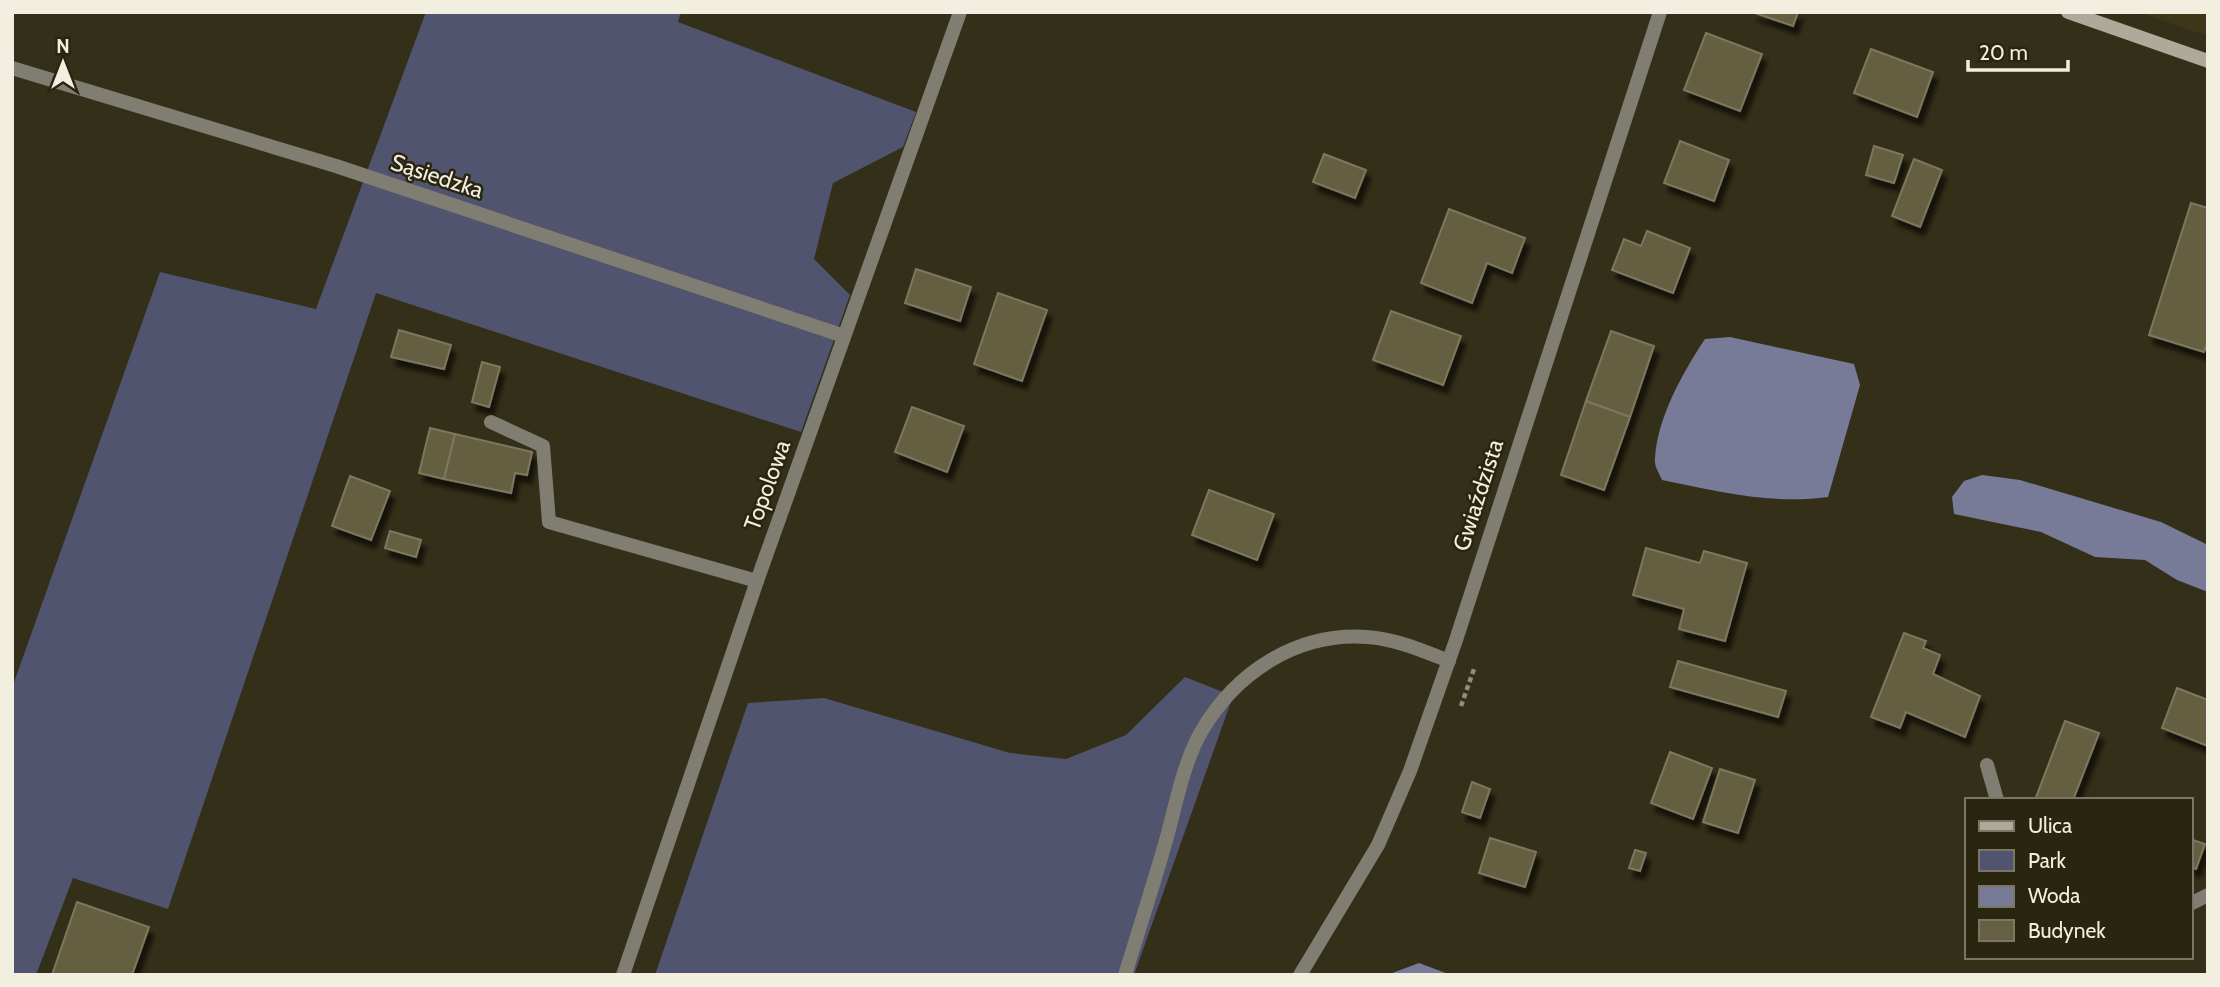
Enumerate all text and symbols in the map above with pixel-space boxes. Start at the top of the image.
north arrow [28,28,98,98]
scale bar [1968,28,2068,72]
text: N [56,35,70,58]
text: 20 m [1979,40,2028,65]
street label: Sąsiedzka [387,148,487,204]
street label: Topolowa [738,436,796,534]
street label: Gwiaździsta [1447,436,1509,554]
legend [1965,798,2192,959]
text: Ulica [2028,813,2072,838]
text: Park [2028,848,2066,873]
text: Woda [2028,883,2080,908]
text: Budynek [2028,918,2106,943]

